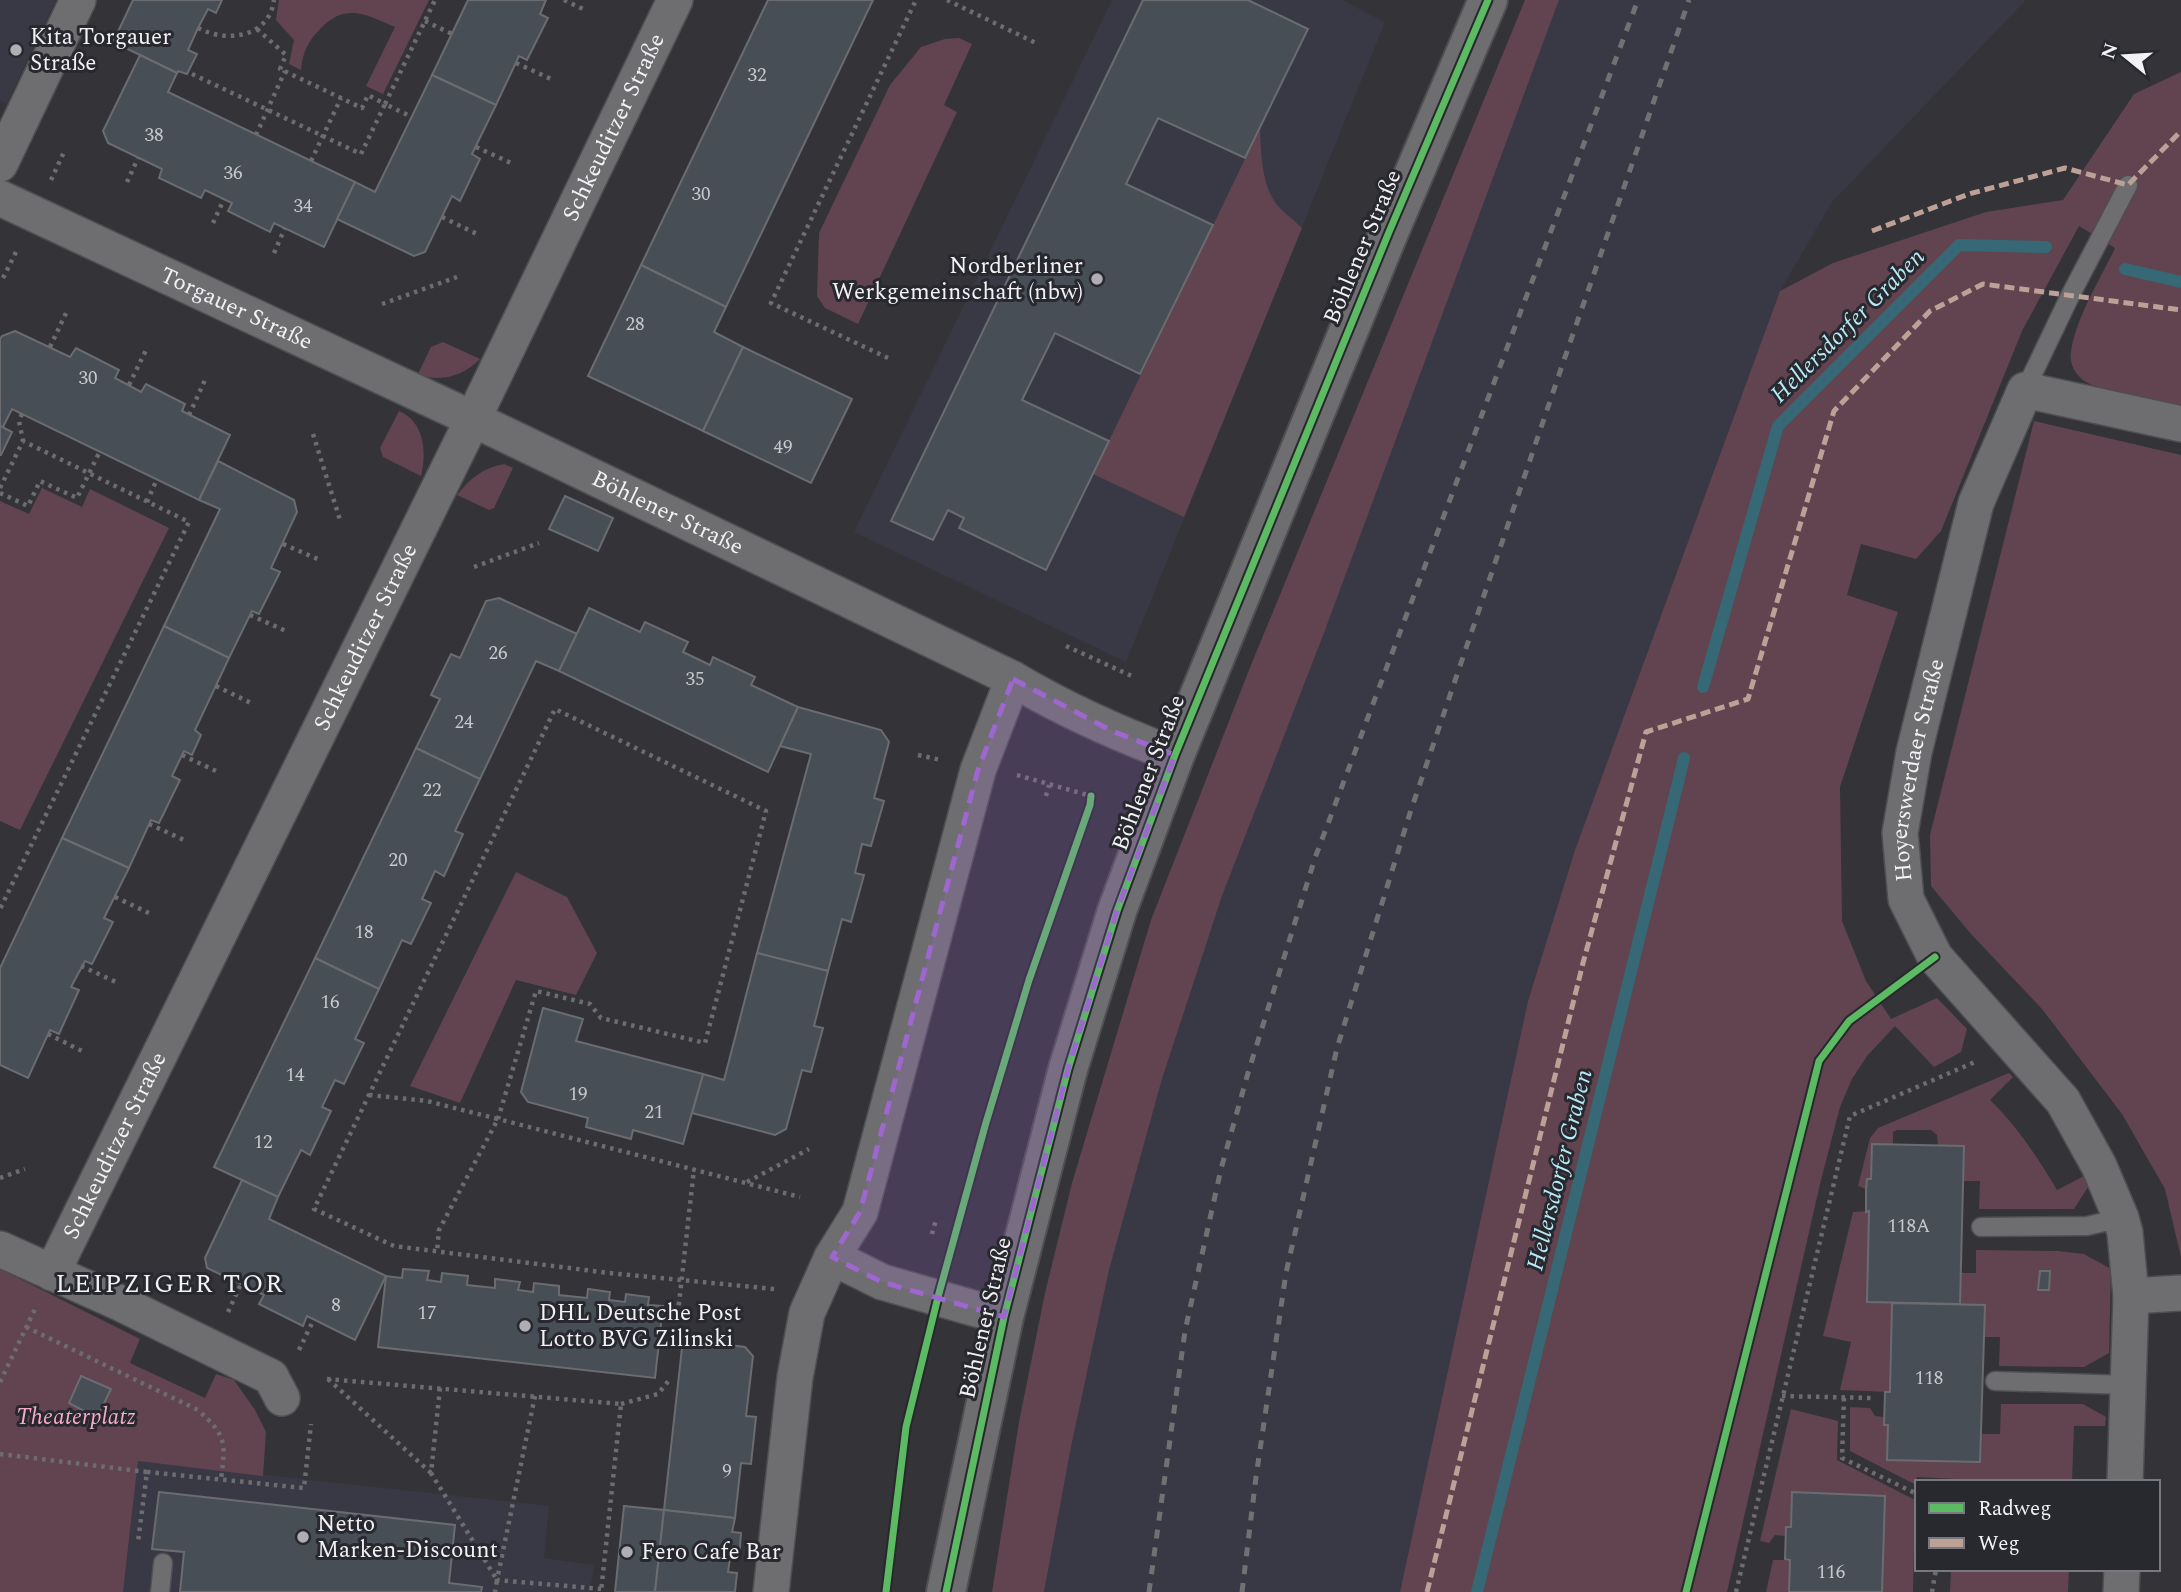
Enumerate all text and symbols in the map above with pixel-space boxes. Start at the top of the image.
place label: Kita Torgauer Straße [30,20,171,81]
north arrow [2090,21,2160,91]
street label: Schkeuditzer Straße [553,27,674,227]
text: N [2094,39,2126,63]
marker: Kita Torgauer Straße [8,42,24,58]
house number: 32 [747,61,767,90]
house number: 38 [144,121,164,150]
house number: 36 [223,159,243,188]
street label: Böhlener Straße [1315,164,1411,330]
house number: 30 [691,180,711,209]
house number: 34 [293,192,313,221]
water label: Hellersdorfer Graben [1762,240,1934,412]
place label: Nordberliner Werkgemeinschaft (nbw) [832,249,1083,310]
street label: Torgauer Straße [154,258,319,359]
marker: Nordberliner Werkgemeinschaft (nbw) [1089,271,1105,287]
house number: 28 [625,310,645,339]
house number: 30 [78,364,98,393]
house number: 49 [773,433,793,462]
street label: Böhlener Straße [586,461,749,564]
street label: Schkeuditzer Straße [304,537,427,737]
house number: 26 [488,639,508,668]
street label: Hoyerswerdaer Straße [1882,655,1954,883]
house number: 35 [685,665,705,694]
street label: Böhlener Straße [1103,690,1195,856]
house number: 24 [454,708,474,737]
house number: 22 [422,776,442,805]
house number: 20 [388,846,408,875]
house number: 18 [354,918,374,947]
house number: 16 [320,988,340,1017]
street label: Schkeuditzer Straße [54,1046,176,1245]
house number: 14 [285,1061,305,1090]
water label: Hellersdorfer Graben [1518,1065,1602,1274]
house number: 19 [568,1080,588,1109]
house number: 21 [644,1098,664,1127]
house number: 12 [253,1128,273,1157]
house number: 118A [1888,1212,1930,1241]
street label: Böhlener Straße [950,1234,1022,1402]
district label: LEIPZIGER TOR [56,1264,284,1304]
house number: 8 [331,1291,341,1320]
place label: DHL Deutsche Post Lotto BVG Zilinski [539,1296,741,1357]
house number: 17 [417,1299,437,1328]
marker: DHL Deutsche Post Lotto BVG Zilinski [517,1318,533,1334]
house number: 118 [1915,1364,1943,1393]
park label: Theaterplatz [16,1400,136,1435]
house number: 9 [722,1457,732,1486]
legend [1915,1480,2160,1571]
text: Radweg [1978,1493,2052,1525]
place label: Netto Marken-Discount [317,1507,498,1568]
text: Weg [1978,1528,2020,1560]
marker: Netto Marken-Discount [295,1529,311,1545]
place label: Fero Cafe Bar [641,1535,781,1570]
marker: Fero Cafe Bar [619,1544,635,1560]
house number: 116 [1817,1558,1845,1587]

